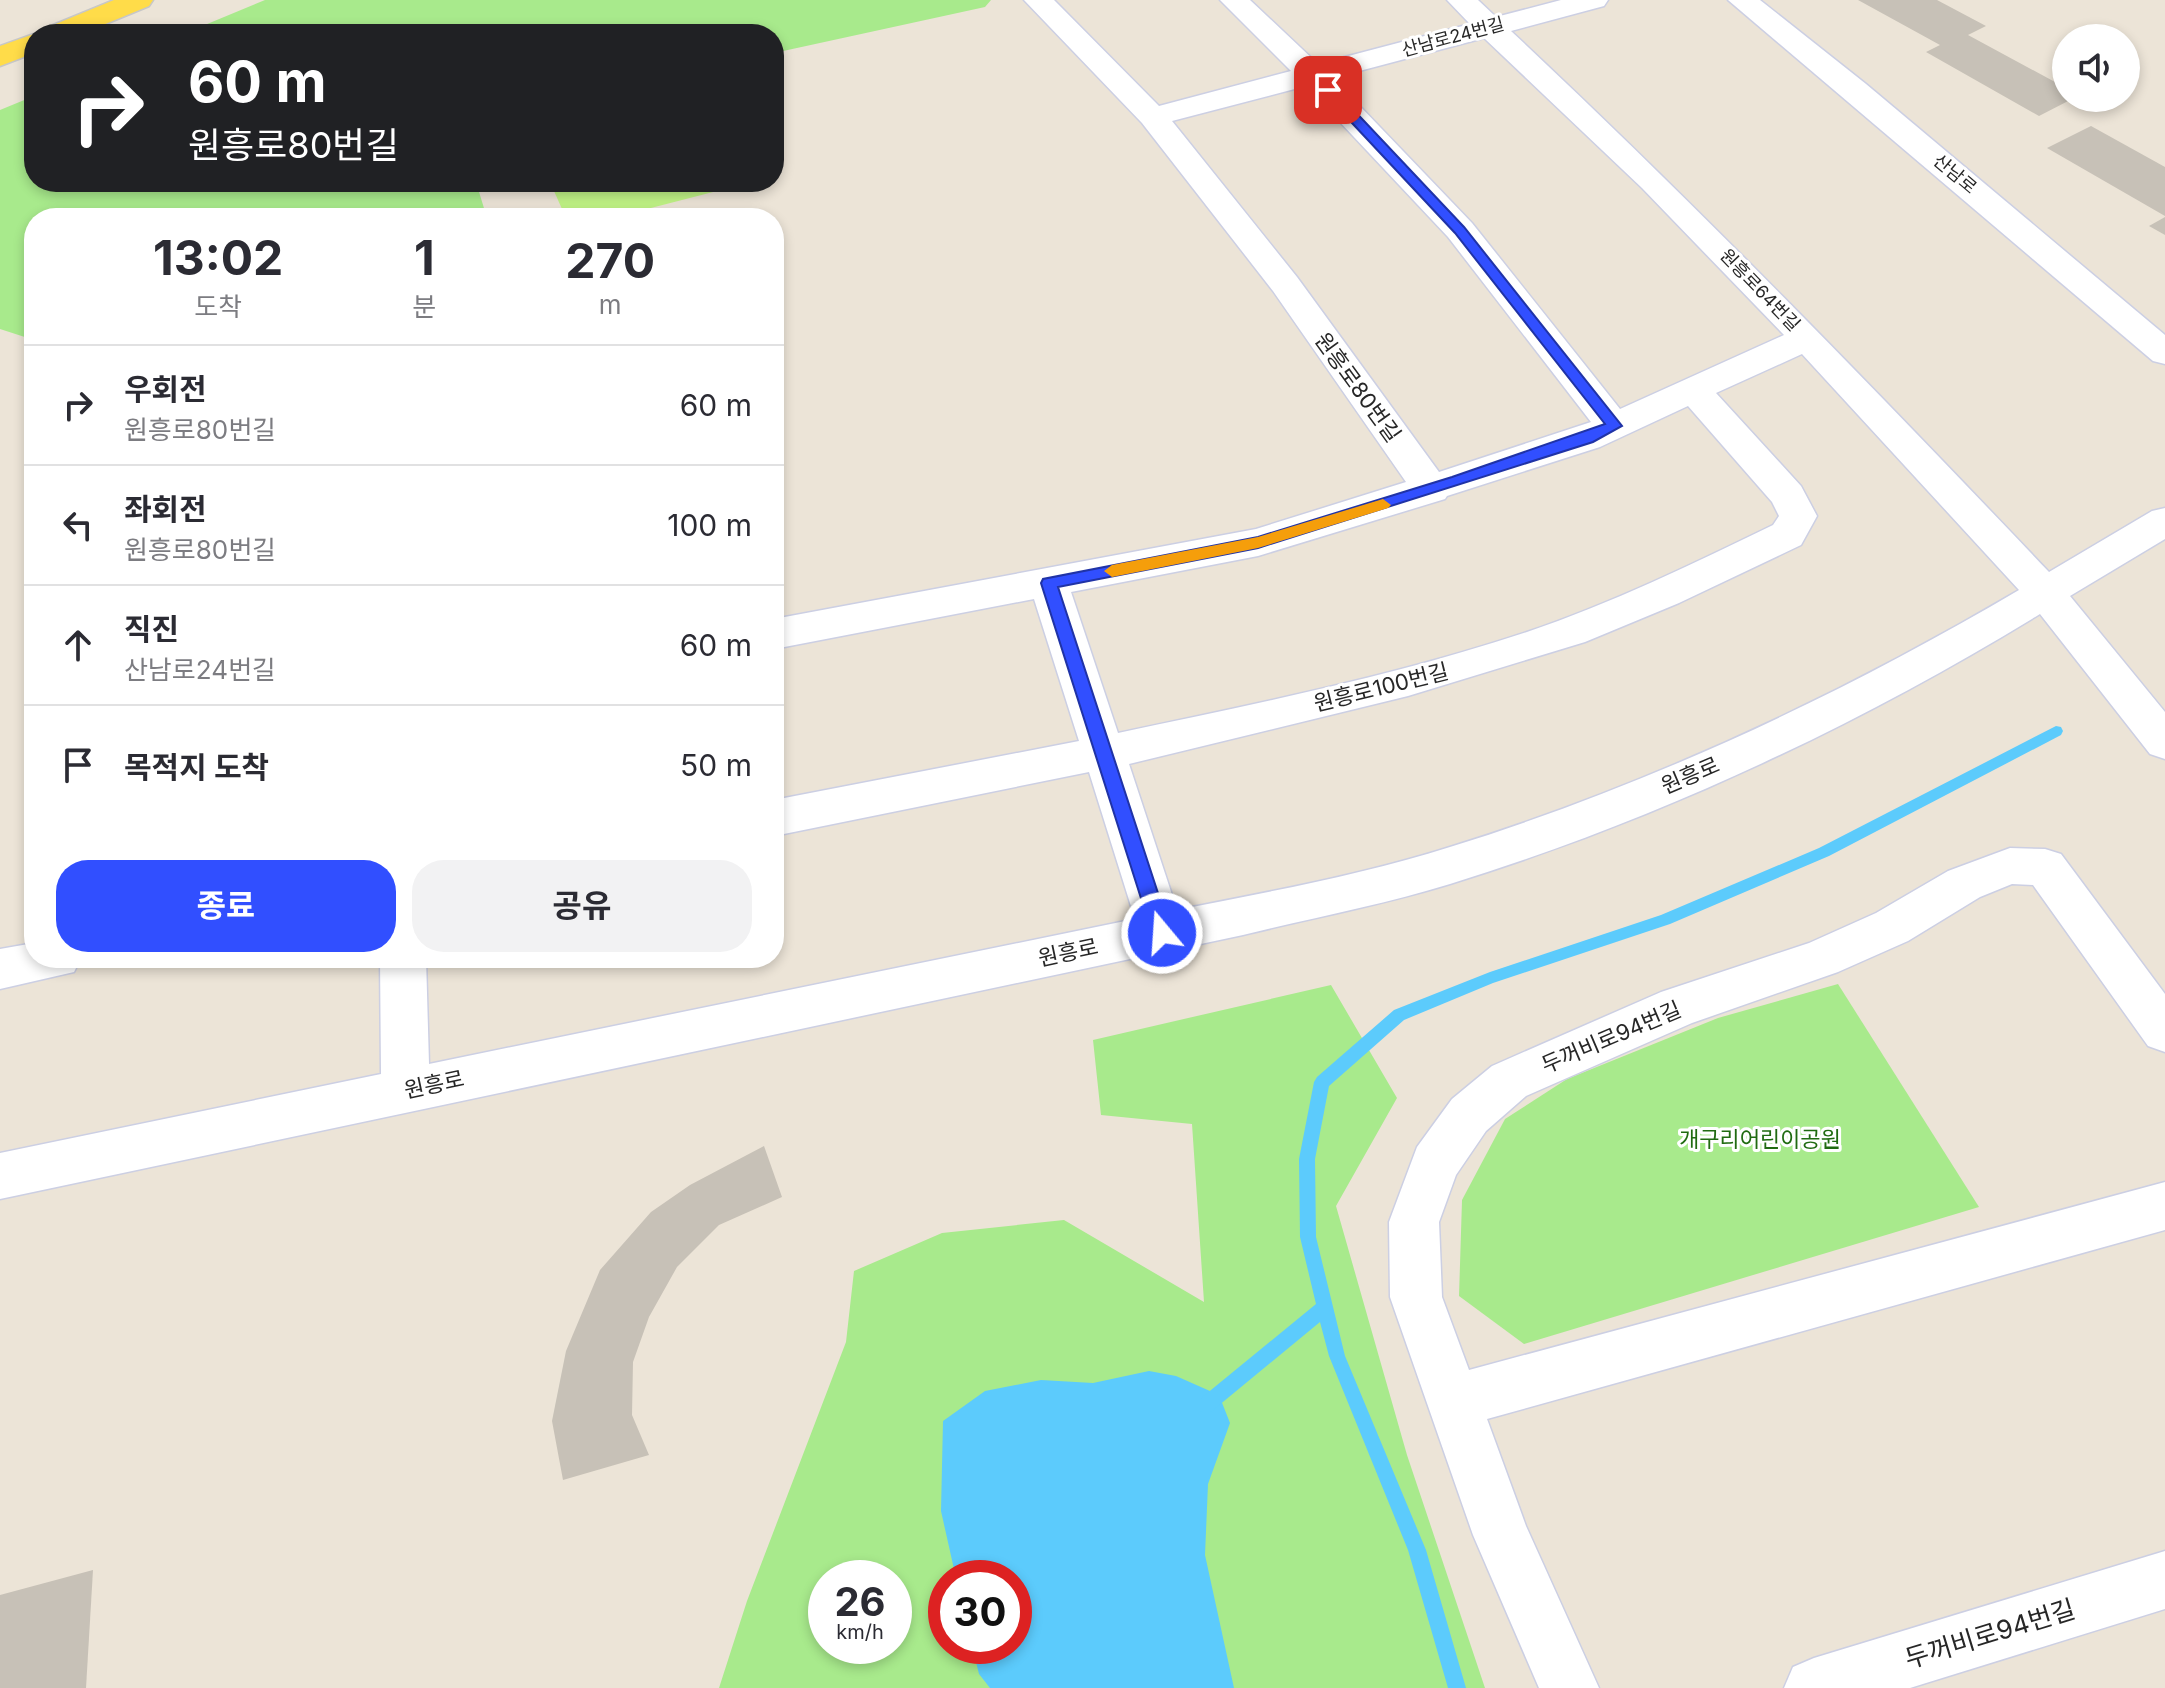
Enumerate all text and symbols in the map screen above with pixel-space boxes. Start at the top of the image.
street label: 산남로24번길 [1399,13,1506,60]
map controls [2052,24,2140,112]
button: sound [2052,24,2140,112]
text: 60 m [188,48,327,116]
icon: right [56,56,160,160]
pin [1294,56,1362,124]
icon: arrive [1306,68,1350,112]
text: 원흥로80번길 [188,123,399,167]
street label: 산남로 [1930,150,1981,198]
text: 13:02 [153,228,283,287]
text: 1 [414,228,435,287]
text: 270 [565,231,655,290]
street label: 원흥로64번길 [1716,244,1805,335]
text: m [599,289,622,320]
text: 도착 [194,291,242,322]
text: 분 [412,291,436,322]
street label: 원흥로80번길 [1310,327,1406,447]
text: 우회전 [124,371,207,407]
icon: right [56,383,100,427]
text: 60 m [680,387,752,423]
text: 원흥로80번길 [124,414,276,445]
text: 좌회전 [124,491,207,527]
icon: left [56,503,100,547]
text: 100 m [667,507,752,543]
text: 원흥로80번길 [124,534,276,565]
text: 직진 [124,611,179,647]
icon: ahead [56,623,100,667]
text: 60 m [680,627,752,663]
text: 산남로24번길 [124,654,276,685]
street label: 원흥로100번길 [1311,658,1451,716]
icon: arrive [56,743,100,787]
text: 50 m [680,747,752,783]
text: 목적지 도착 [124,749,269,785]
street label: 원흥로 [1657,751,1723,799]
button: 종료 [56,860,396,952]
button: 공유 [412,860,752,952]
position arrow [1120,891,1204,975]
street label: 원흥로 [1036,933,1100,971]
street label: 두꺼비로94번길 [1537,996,1685,1078]
street label: 원흥로 [402,1065,466,1103]
park label: 개구리어린이공원 [1679,1126,1841,1152]
speed limit sign: 30 [928,1560,1032,1664]
text: 26 [834,1577,886,1626]
street label: 두꺼비로94번길 [1901,1593,2079,1674]
text: km/h [836,1620,884,1644]

